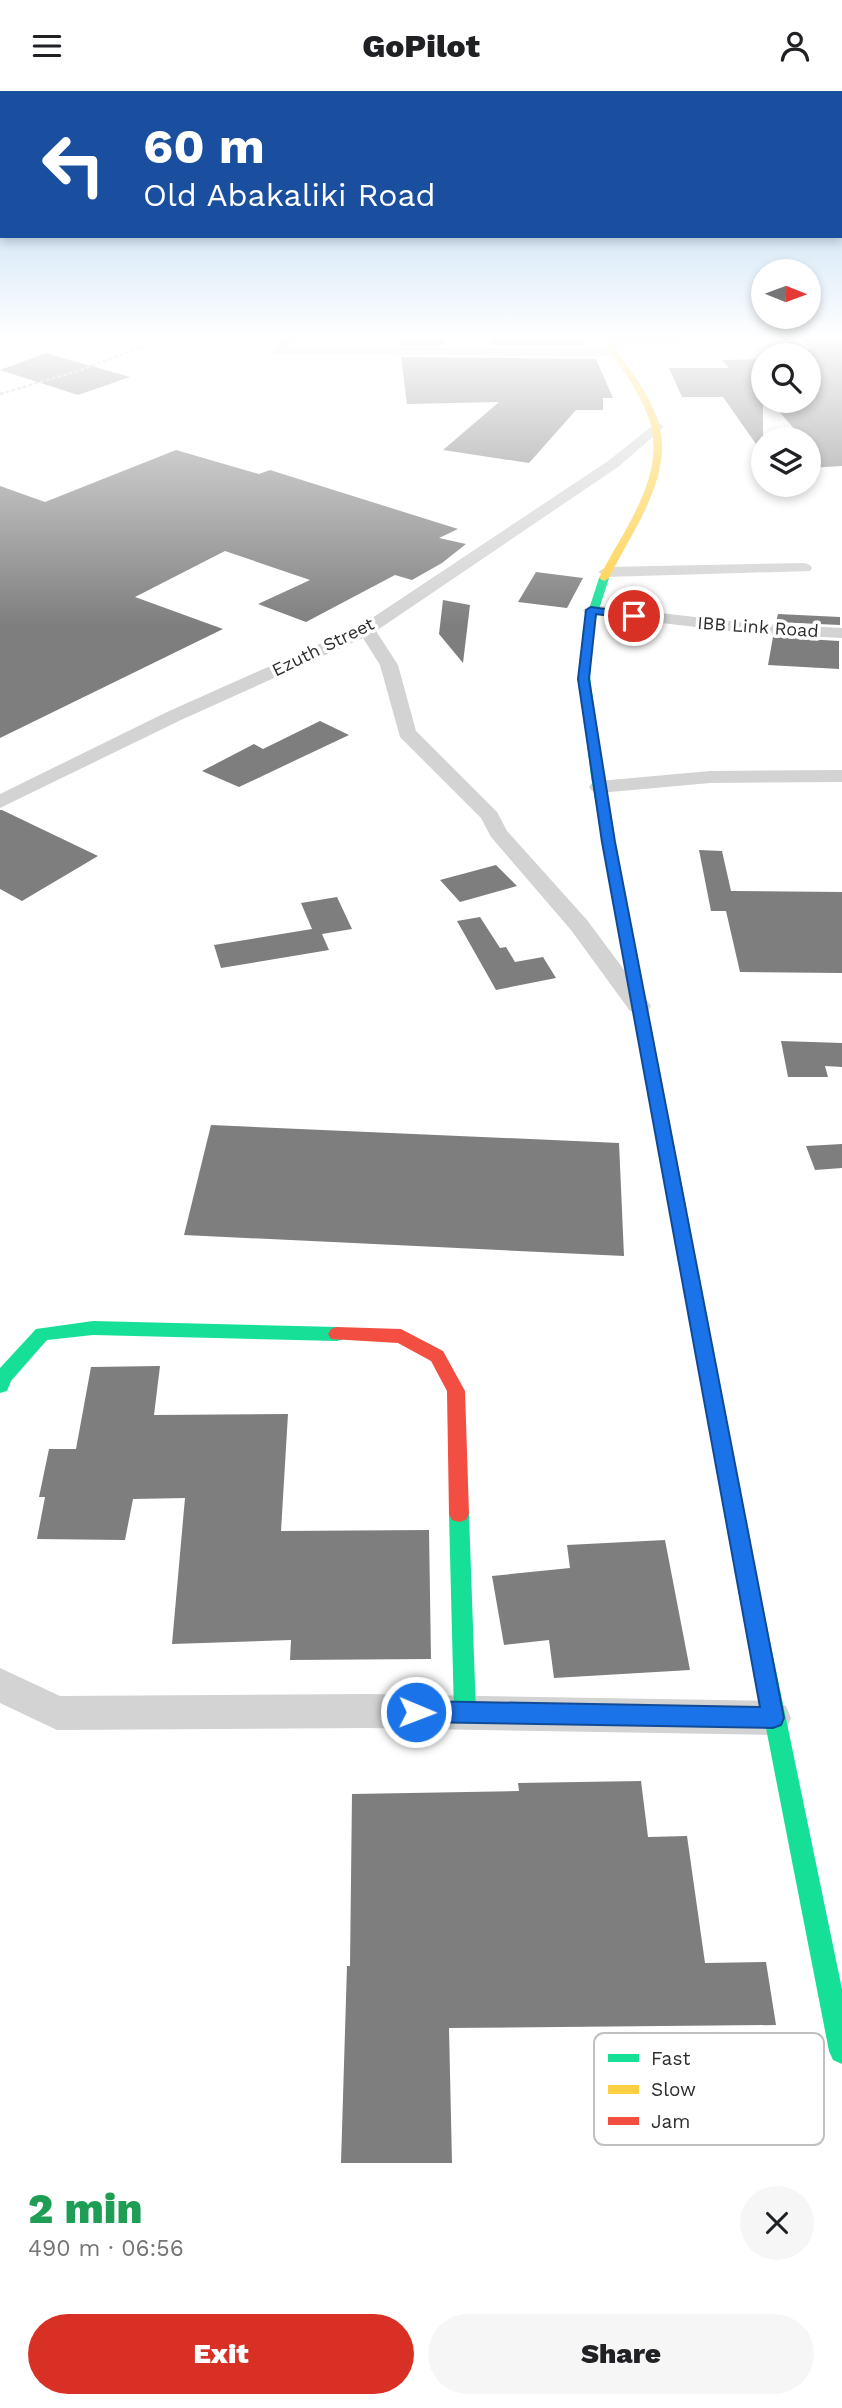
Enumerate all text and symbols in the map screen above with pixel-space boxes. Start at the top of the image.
icon: menu [28,27,66,65]
text: GoPilot [362,27,480,65]
icon: person [776,27,814,65]
text: 60 m [143,117,265,175]
icon: left [28,119,119,210]
text: Old Abakaliki Road [143,176,436,214]
north arrow [751,259,821,329]
map controls [751,259,821,497]
button: search [751,343,821,413]
button: layers [751,427,821,497]
pin [604,586,664,646]
icon: arrive [615,597,653,635]
street label: IBB Link Road [697,612,819,641]
street label: Ezuth Street [268,613,378,680]
position arrow [379,1675,453,1749]
legend [594,2033,824,2145]
text: Fast [651,2047,690,2070]
text: Slow [651,2078,696,2101]
text: Jam [651,2110,690,2133]
text: 2 min [28,2184,142,2233]
button: close [740,2186,814,2260]
text: 490 m · 06:56 [28,2235,184,2262]
button: Exit [28,2314,414,2394]
button: Share [428,2314,814,2394]

